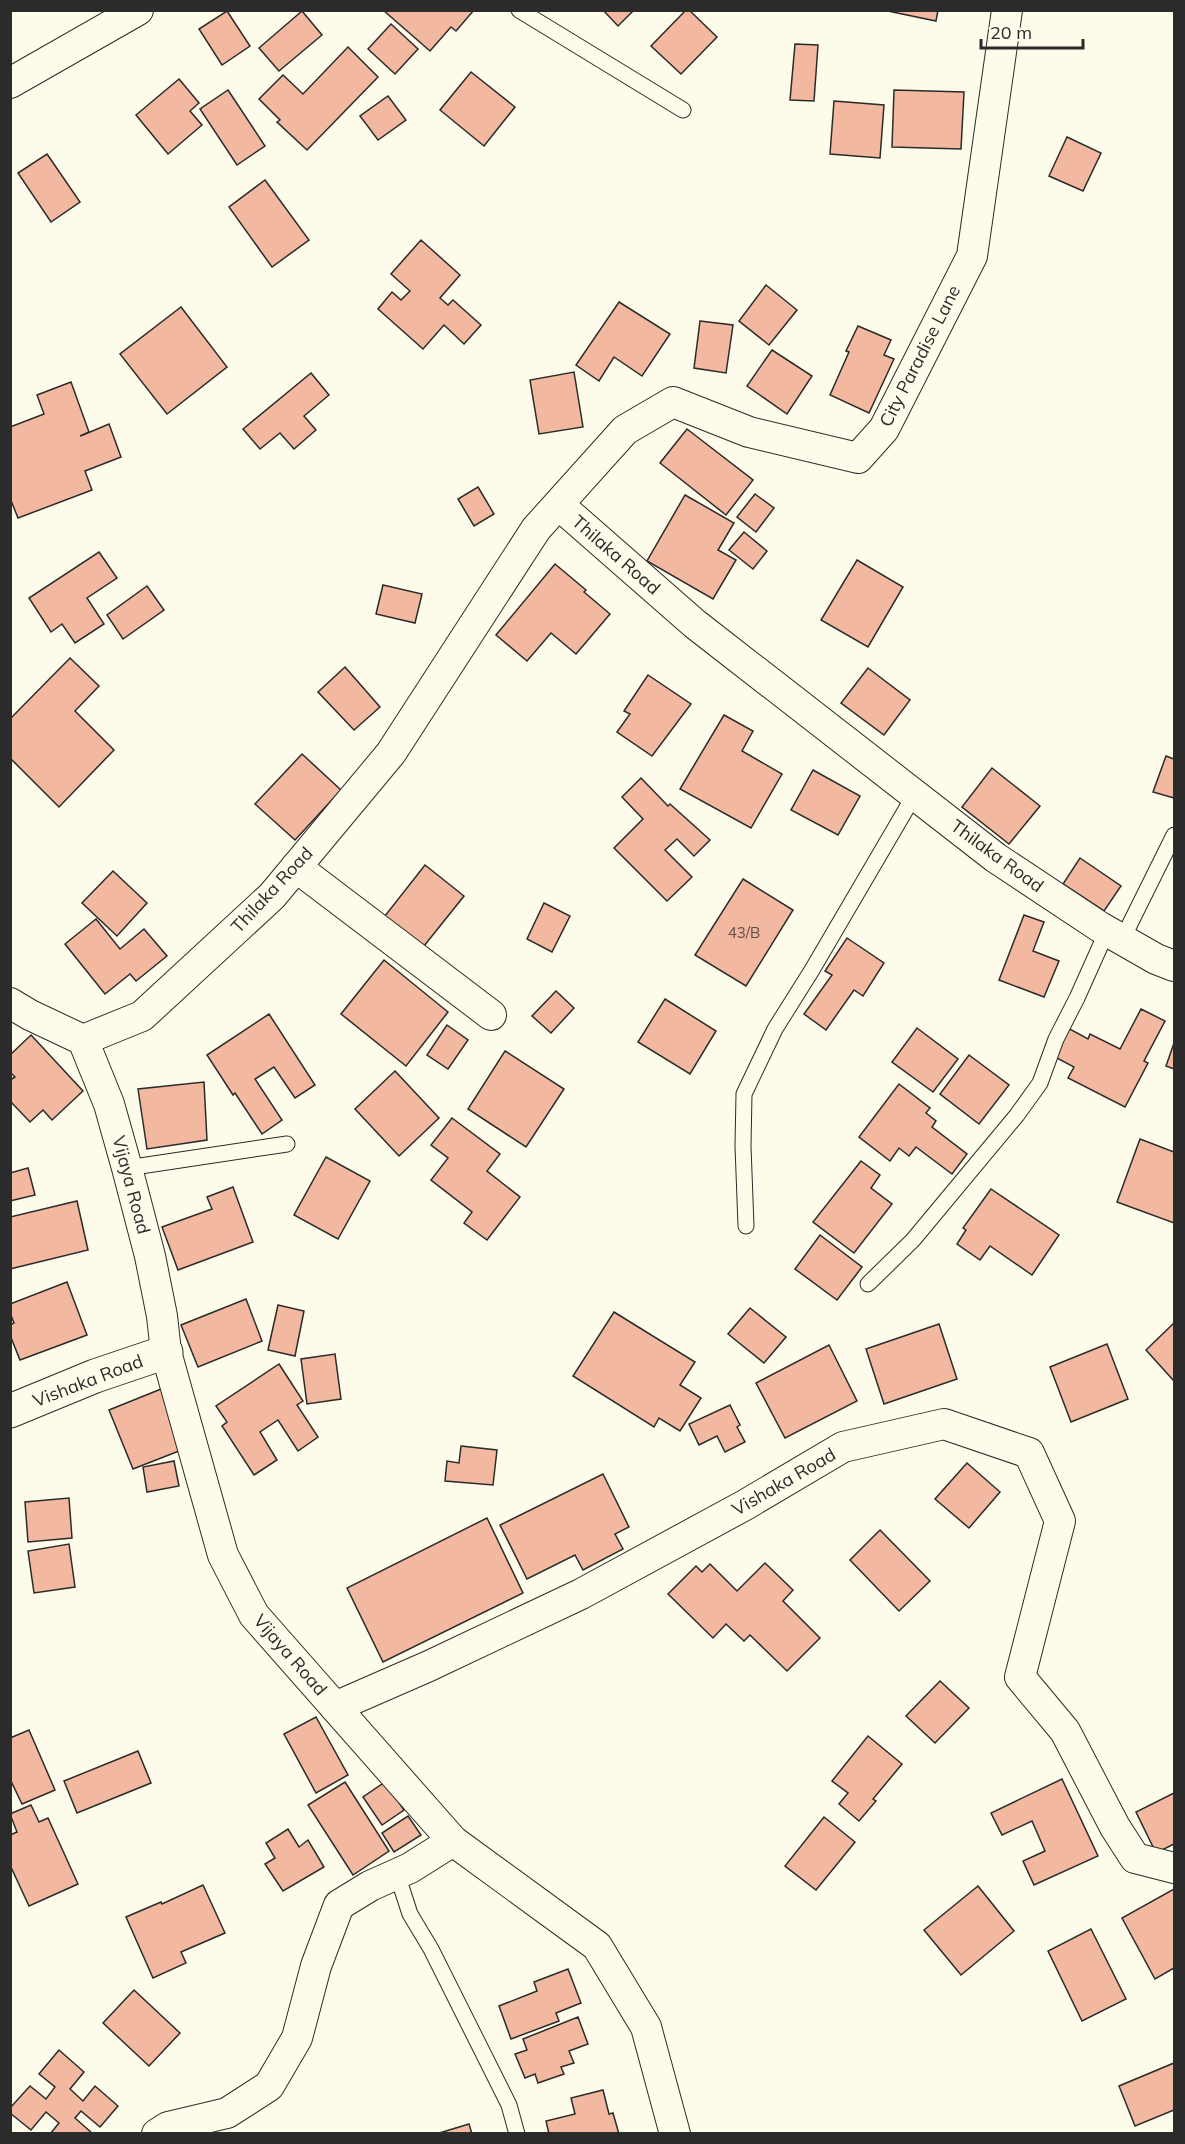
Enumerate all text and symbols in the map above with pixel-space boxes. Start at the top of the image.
scale bar [981,12,1083,50]
text: 20 m [990,21,1032,44]
street label: City Paradise Lane [874,281,965,431]
street label: Thilaka Road [567,510,665,599]
street label: Thilaka Road [946,814,1048,897]
street label: Thilaka Road [226,842,317,938]
house number: 43/B [728,923,760,942]
street label: Vijaya Road [107,1133,156,1237]
street label: Vishaka Road [30,1349,146,1412]
street label: Vishaka Road [728,1443,840,1521]
street label: Vijaya Road [249,1609,332,1700]

